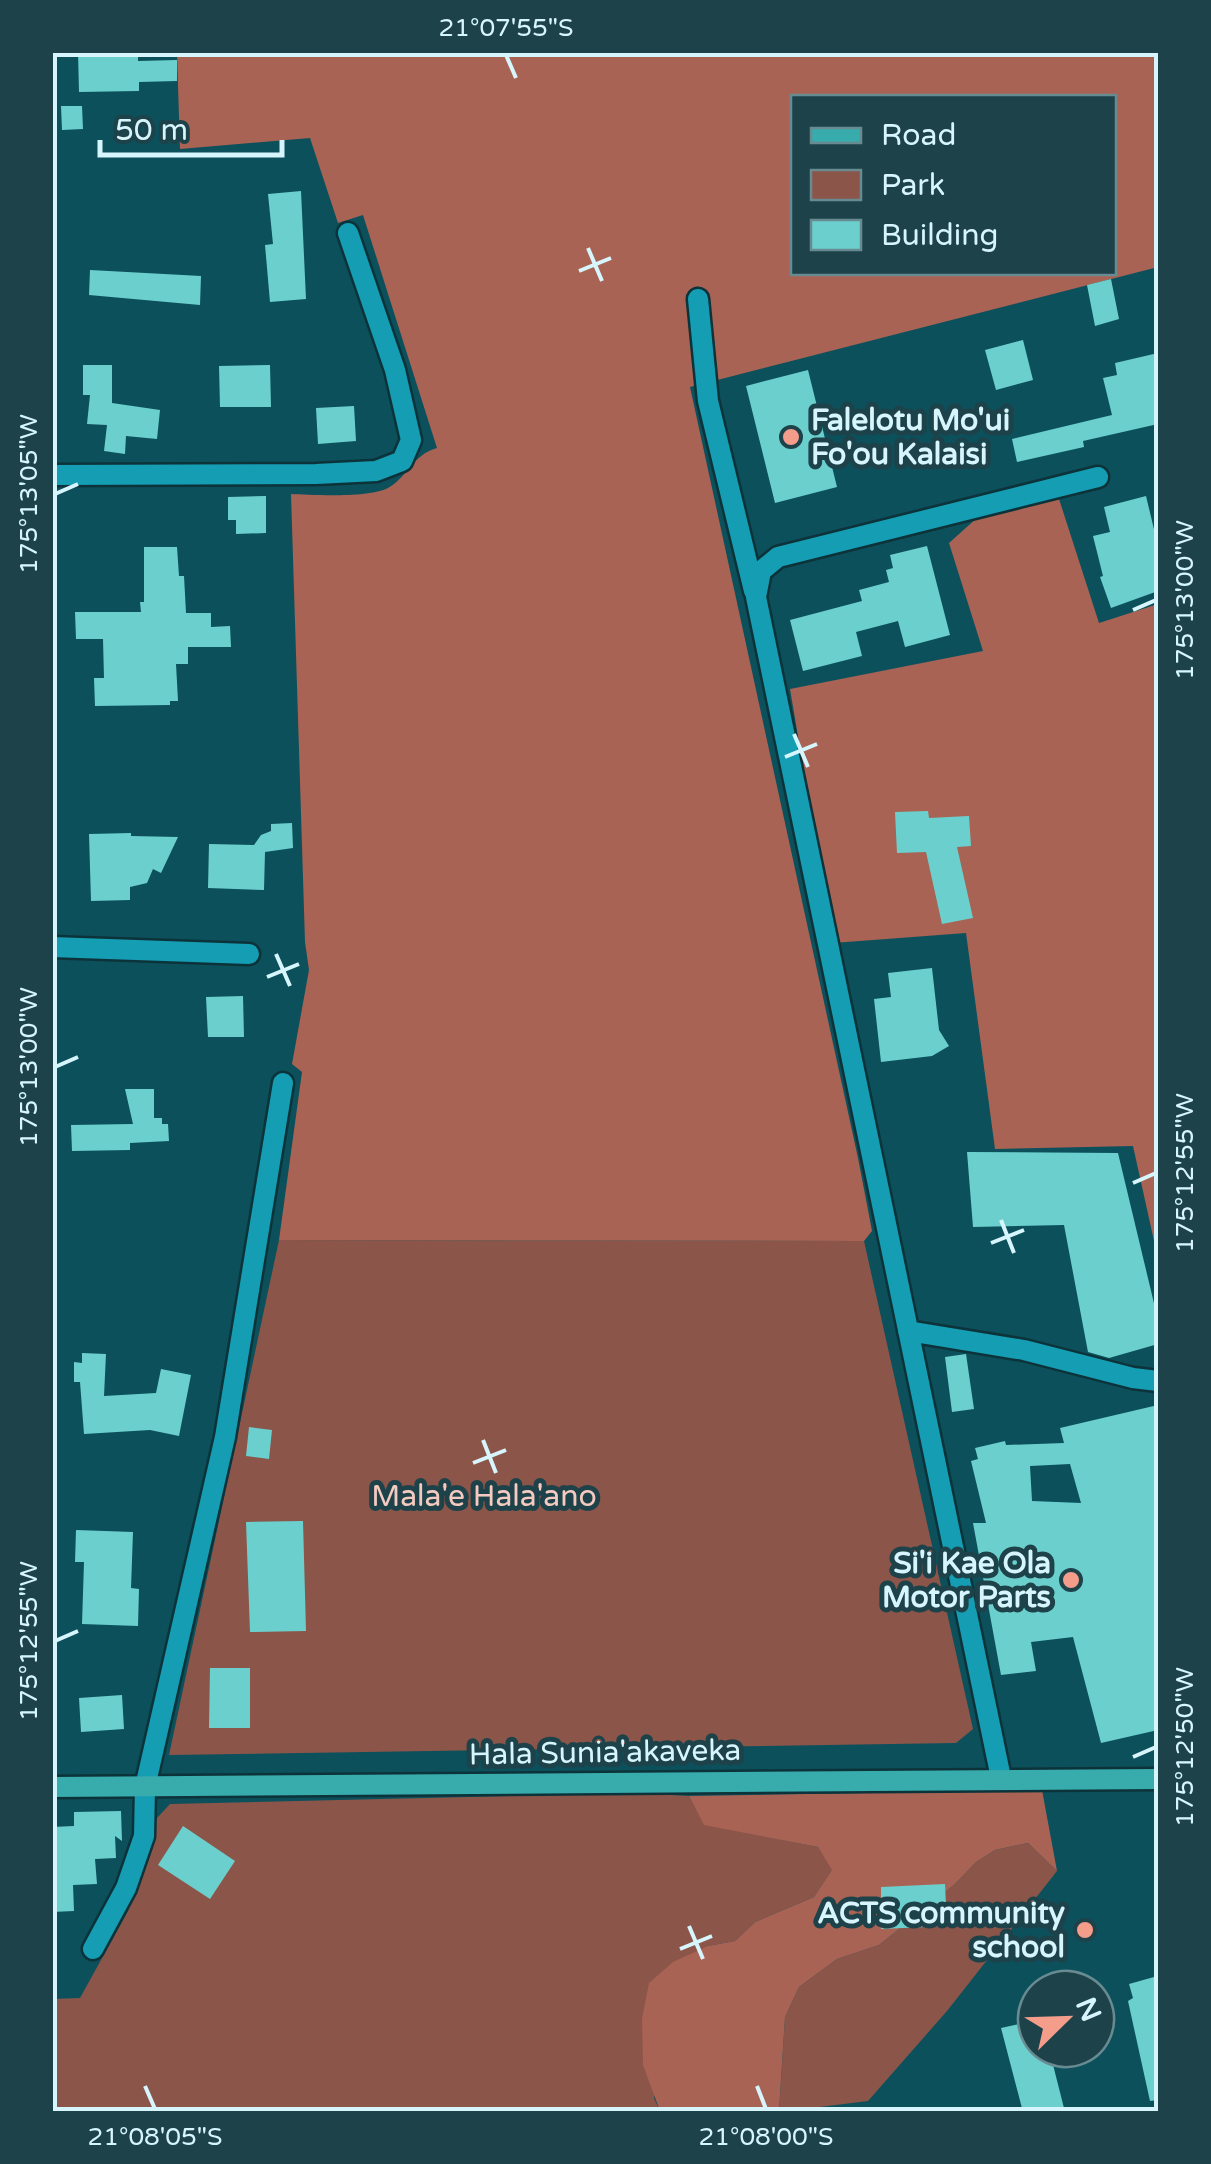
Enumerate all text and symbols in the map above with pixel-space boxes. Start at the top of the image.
text: 21°07'55"S [439,13,573,43]
scale bar [100,95,282,157]
legend [791,95,1116,275]
text: 50 m [115,112,188,149]
text: Road [881,117,956,154]
text: Park [881,167,945,204]
text: Building [881,217,998,254]
place label: Falelotu Mo'ui Fo'ou Kalaisi [811,402,1010,473]
text: 175°13'05"W [14,414,44,574]
marker: Falelotu Mo'ui Fo'ou Kalaisi [780,426,802,448]
text: 175°13'00"W [1170,520,1200,680]
text: 175°13'00"W [14,987,44,1147]
text: 175°12'55"W [1170,1093,1200,1253]
park label: Mala'e Hala'ano [371,1478,597,1515]
place label: Si'i Kae Ola Motor Parts [882,1545,1051,1616]
text: 175°12'55"W [14,1561,44,1721]
marker: Si'i Kae Ola Motor Parts [1060,1569,1082,1591]
text: 175°12'50"W [1170,1667,1200,1827]
street label: Hala Sunia'akaveka [468,1732,742,1773]
place label: ACTS community school [817,1895,1065,1966]
marker: ACTS community school [1074,1919,1096,1941]
north arrow [1016,1969,1116,2069]
text: N [1068,1993,1108,2027]
text: 21°08'05"S [88,2122,222,2152]
text: 21°08'00"S [699,2122,833,2152]

